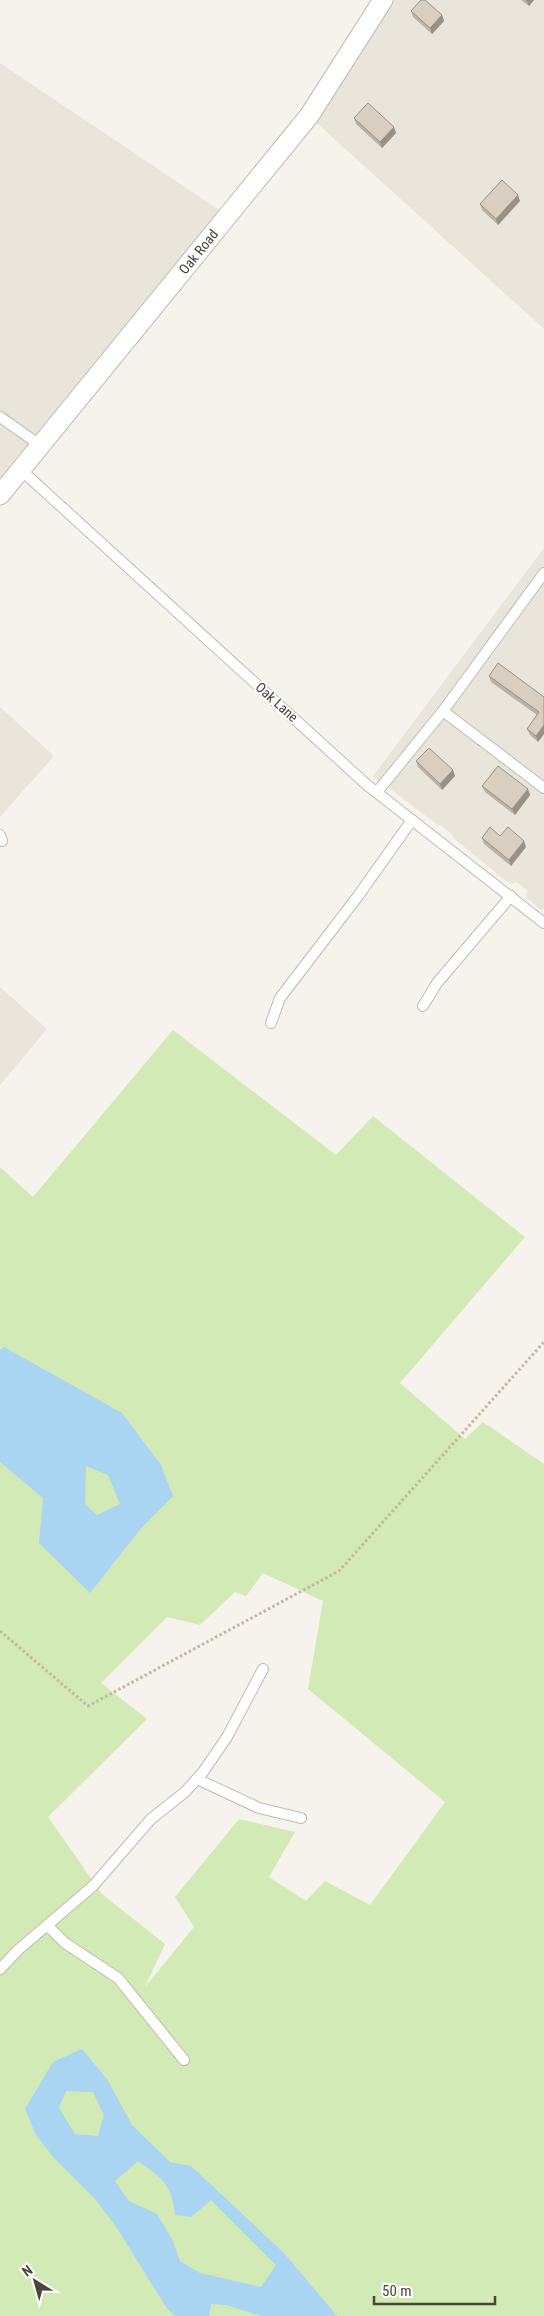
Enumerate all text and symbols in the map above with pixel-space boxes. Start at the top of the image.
street label: Oak Road [176,226,221,277]
street label: Oak Lane [253,679,302,725]
north arrow [10,2256,60,2306]
text: N [19,2262,35,2280]
scale bar [374,2274,495,2306]
text: 50 m [382,2282,412,2300]

